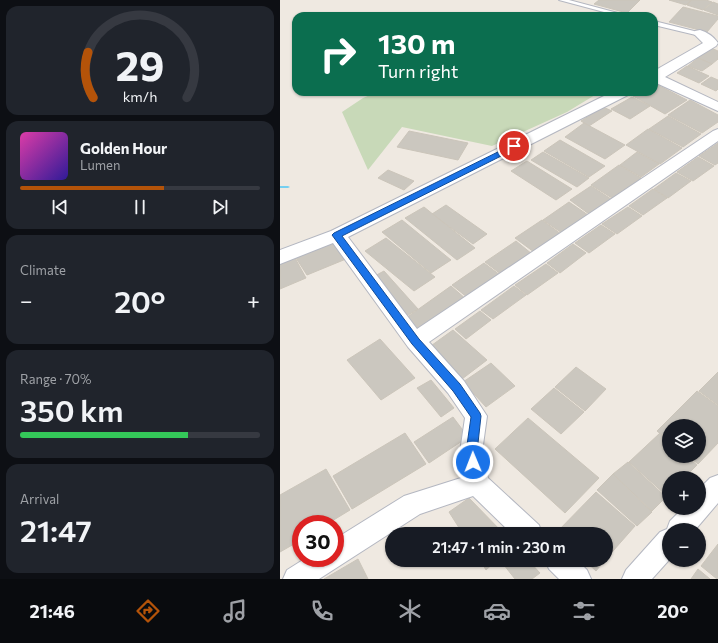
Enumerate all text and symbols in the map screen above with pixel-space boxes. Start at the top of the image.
text: 130 m [378,26,455,60]
icon: right [312,28,364,80]
text: 29 [115,39,165,90]
text: Turn right [378,60,458,82]
text: km/h [123,87,157,105]
pin [497,129,531,163]
icon: arrive [503,135,525,157]
text: Golden Hour [80,139,167,157]
text: Lumen [80,157,120,173]
icon: previous [49,196,71,218]
icon: pause [129,196,151,218]
icon: next [209,196,231,218]
text: Climate [20,262,66,278]
text: 20° [114,282,165,319]
text: − [20,287,33,314]
text: + [247,287,260,314]
text: Range · 70% [20,371,92,387]
text: 350 km [20,391,123,428]
map controls [662,419,706,567]
button: layers [662,419,706,463]
position arrow [452,441,494,483]
button: + [662,471,706,515]
text: Arrival [20,491,59,507]
text: 21:47 [20,511,92,548]
speed limit sign: 30 [292,515,344,567]
button: − [662,523,706,567]
text: 21:47 · 1 min · 230 m [432,538,566,556]
icon: directions [134,597,162,625]
icon: music [221,597,249,625]
icon: phone [308,597,336,625]
icon: climate [396,597,424,625]
icon: car [483,597,511,625]
icon: filters [570,597,598,625]
text: 21:46 [30,600,75,622]
text: 20° [657,600,688,622]

